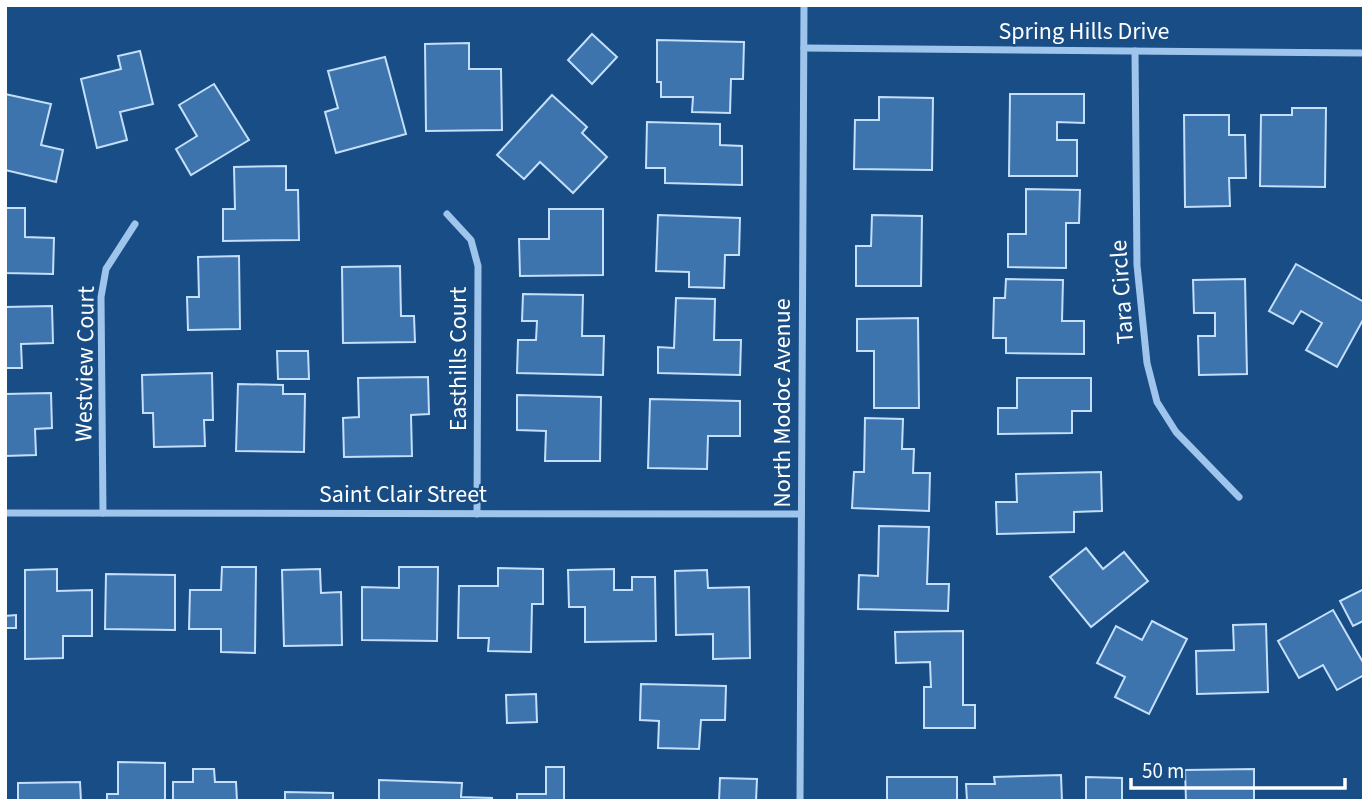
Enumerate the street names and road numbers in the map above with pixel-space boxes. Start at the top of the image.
street label: Spring Hills Drive [998,14,1170,49]
street label: Tara Circle [1101,239,1143,345]
street label: Westview Court [66,286,104,442]
street label: Easthills Court [441,287,476,431]
street label: North Modoc Avenue [765,298,800,508]
street label: Saint Clair Street [319,477,487,512]

